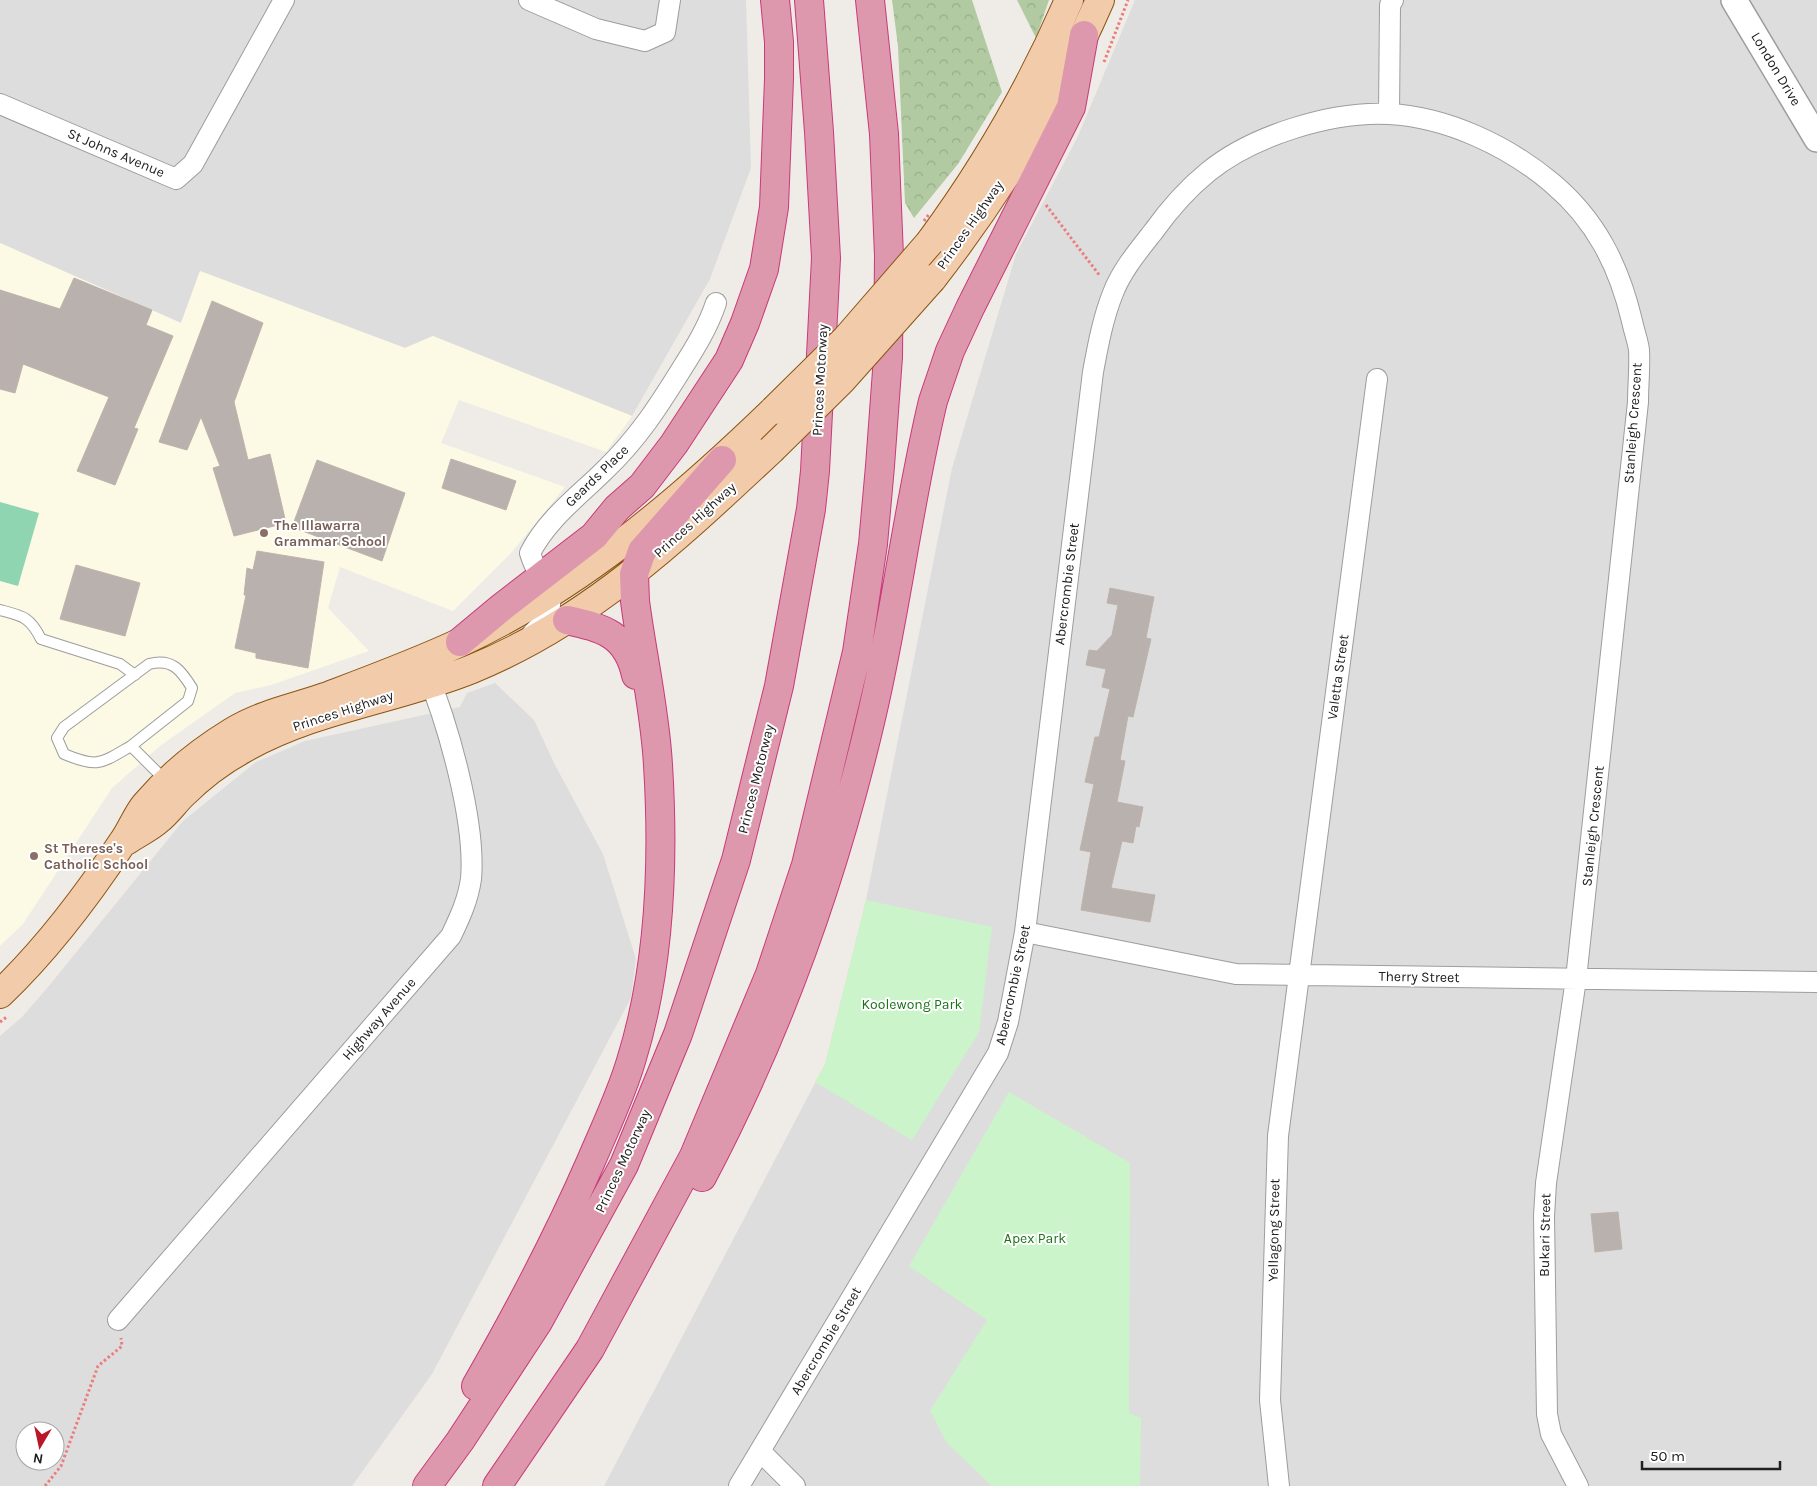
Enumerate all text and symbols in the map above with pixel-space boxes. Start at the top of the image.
street label: London Drive [1747,29,1805,109]
street label: St Johns Avenue [65,125,167,181]
street label: Princes Highway [933,177,1007,273]
street label: Princes Motorway [809,323,831,437]
street label: Stanleigh Crescent [1620,362,1646,484]
street label: Geards Place [562,441,632,511]
street label: Princes Highway [650,478,740,561]
place label: The Illawarra Grammar School [274,517,386,550]
street label: Abercrombie Street [1051,522,1083,646]
marker: The Illawarra Grammar School [258,527,270,539]
street label: Valetta Street [1324,633,1352,721]
street label: Princes Highway [291,687,396,735]
street label: Princes Motorway [734,722,778,836]
street label: Stanleigh Crescent [1578,765,1608,887]
place label: St Therese's Catholic School [44,840,148,873]
marker: St Therese's Catholic School [28,850,40,862]
street label: Abercrombie Street [992,923,1034,1047]
street label: Therry Street [1378,968,1460,986]
street label: Highway Avenue [339,974,419,1064]
park label: Koolewong Park [862,996,963,1013]
street label: Princes Motorway [592,1106,655,1216]
street label: Yellagong Street [1265,1178,1283,1282]
street label: Bukari Street [1536,1193,1554,1277]
park label: Apex Park [1004,1230,1066,1247]
street label: Abercrombie Street [787,1284,865,1398]
north arrow [15,1421,65,1471]
scale bar [1642,1438,1780,1470]
text: 50 m [1650,1447,1685,1465]
text: N [32,1449,44,1468]

